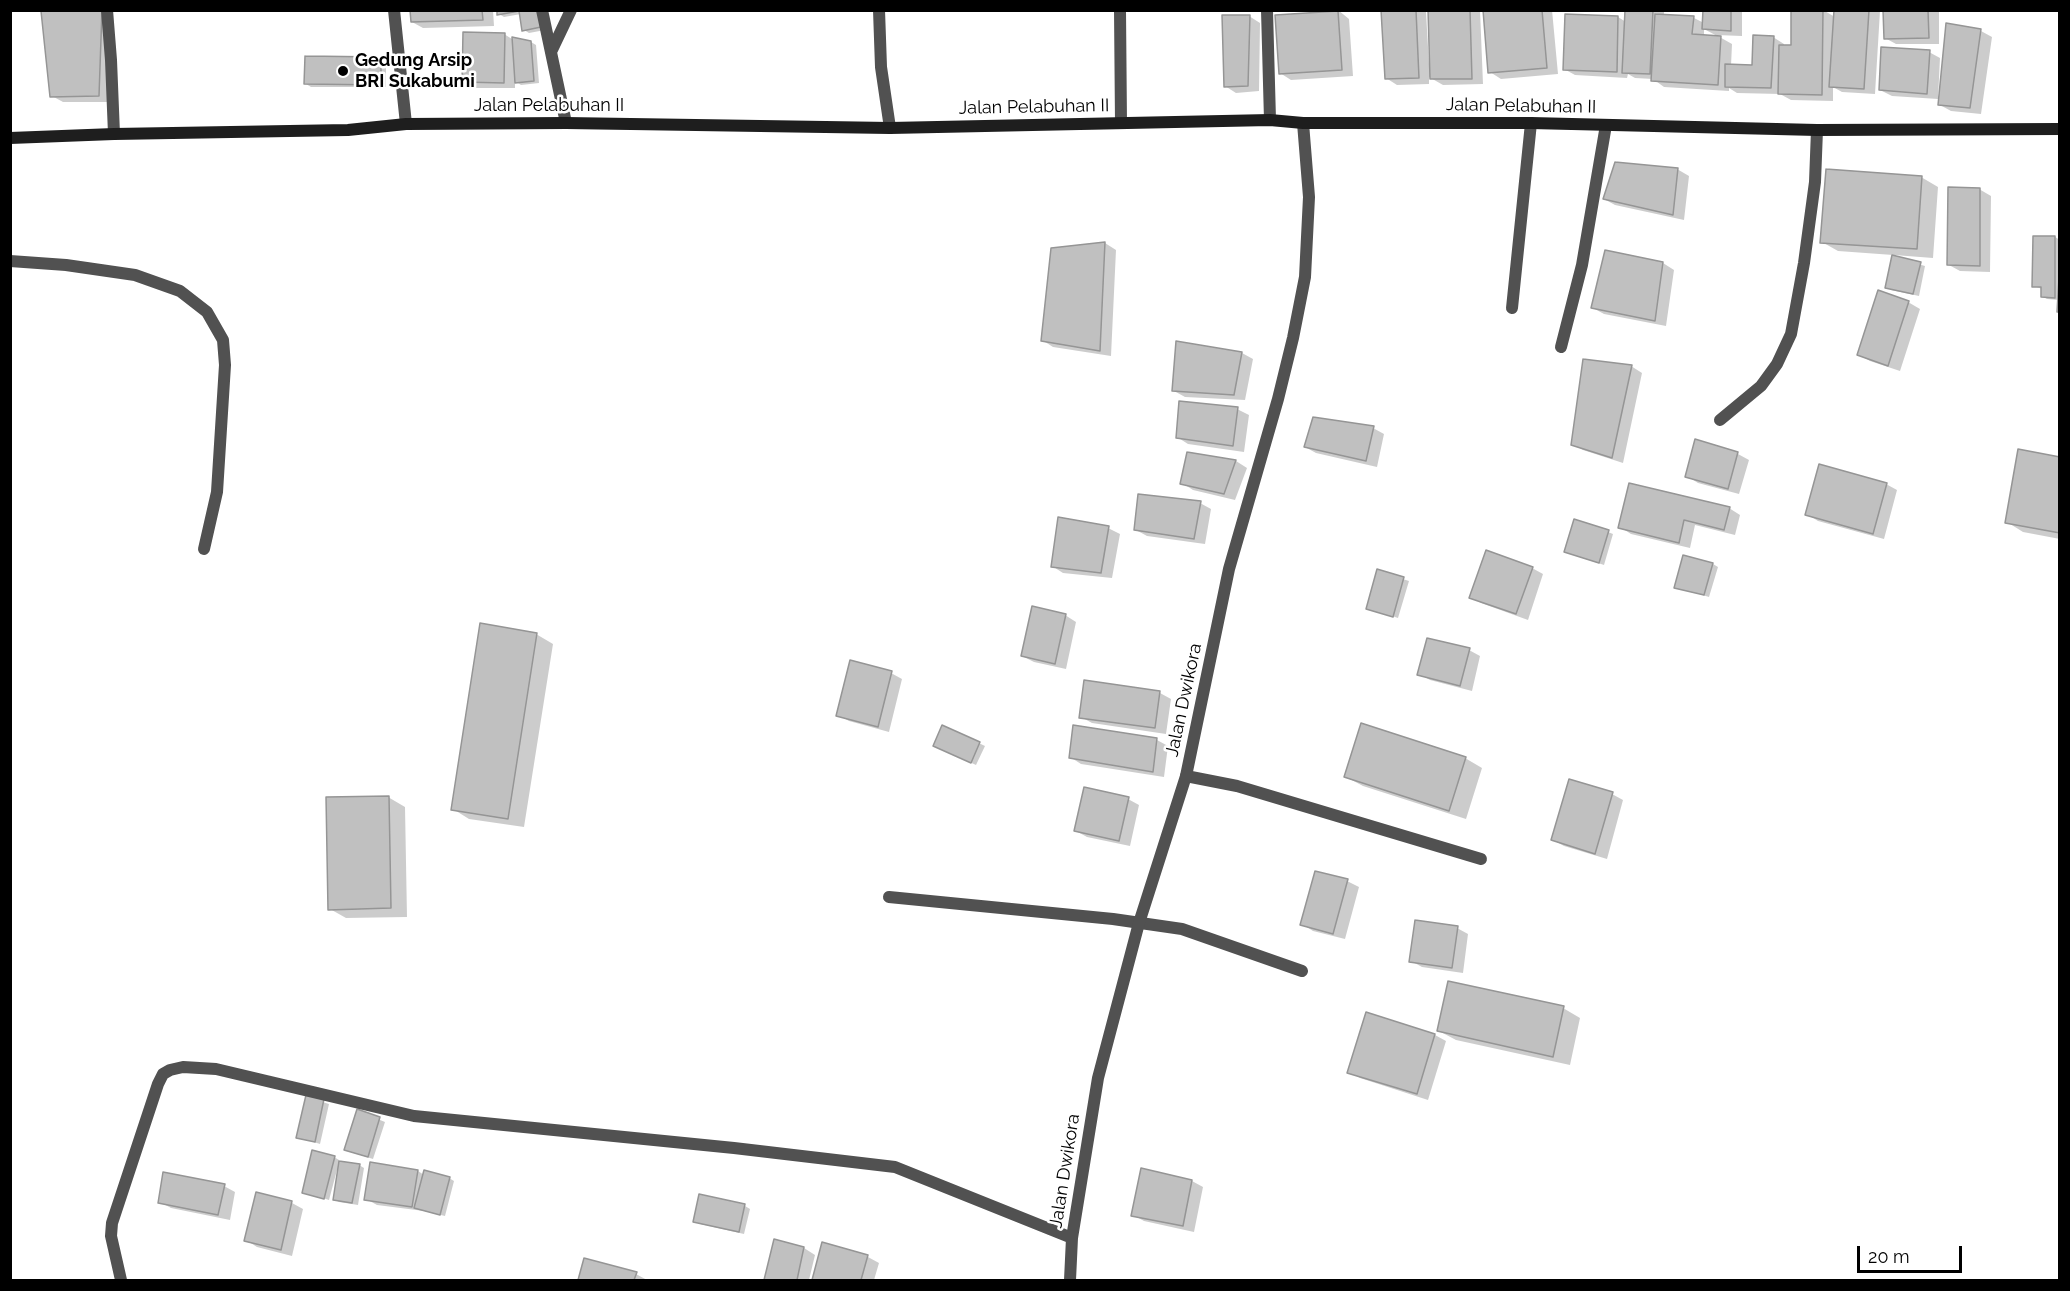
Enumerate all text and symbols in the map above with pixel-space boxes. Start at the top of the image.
place label: Gedung Arsip BRI Sukabumi [355,50,475,92]
marker: Gedung Arsip BRI Sukabumi [336,64,350,78]
street label: Jalan Pelabuhan II [1446,94,1596,118]
street label: Jalan Pelabuhan II [474,95,624,117]
street label: Jalan Pelabuhan II [959,95,1109,119]
street label: Jalan Dwikora [1161,641,1207,759]
street label: Jalan Dwikora [1045,1112,1085,1230]
scale bar [1860,1234,1965,1272]
text: 20 m [1868,1246,1910,1267]

